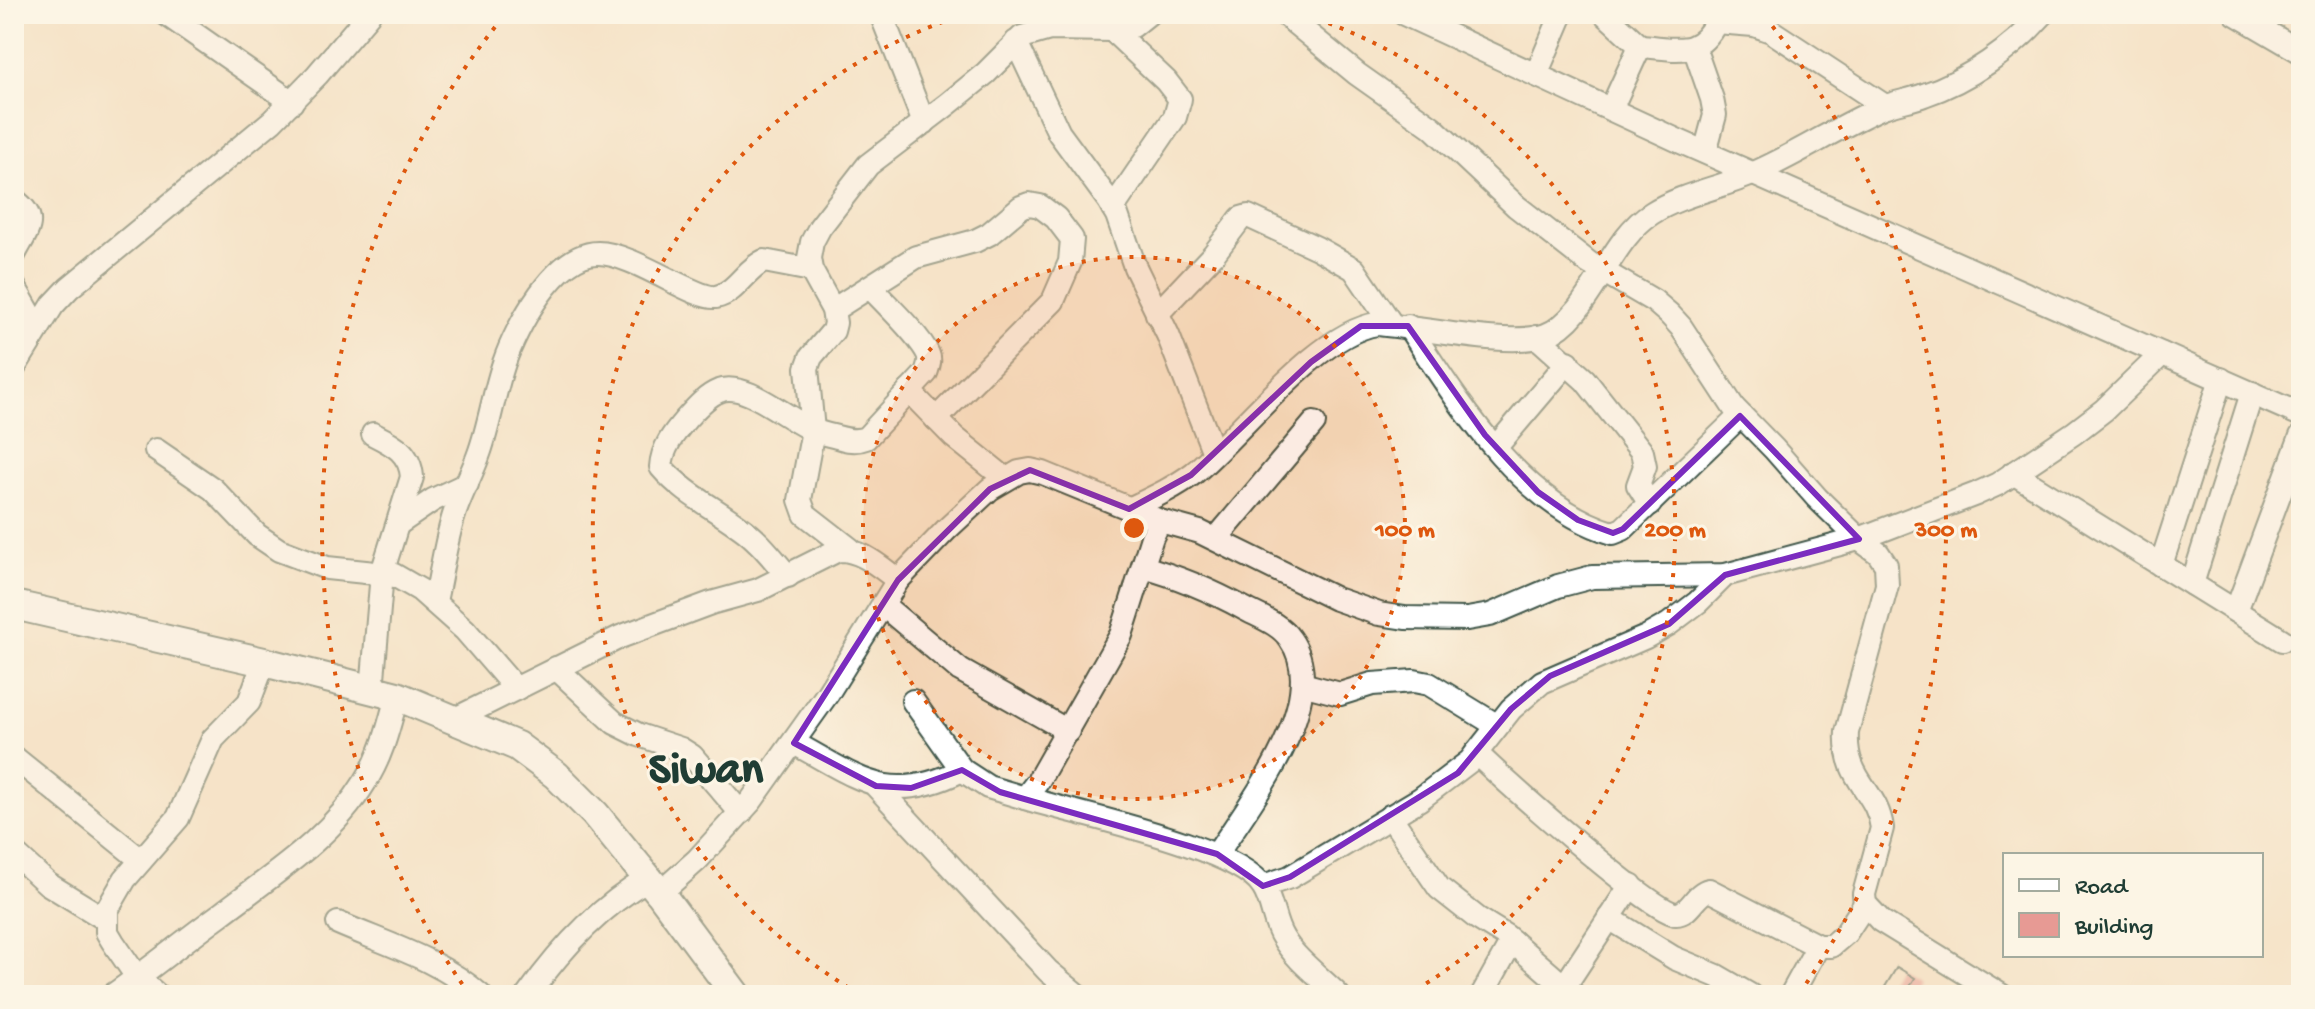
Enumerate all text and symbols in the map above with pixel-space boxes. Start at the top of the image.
centre of rings [1120,514,1148,542]
text: 100 m [1374,517,1435,546]
text: 200 m [1644,517,1706,546]
text: 300 m [1914,517,1977,546]
district label: Siwan [649,746,764,800]
legend [2003,853,2263,957]
text: Road [2075,874,2129,903]
text: Building [2074,914,2153,943]

